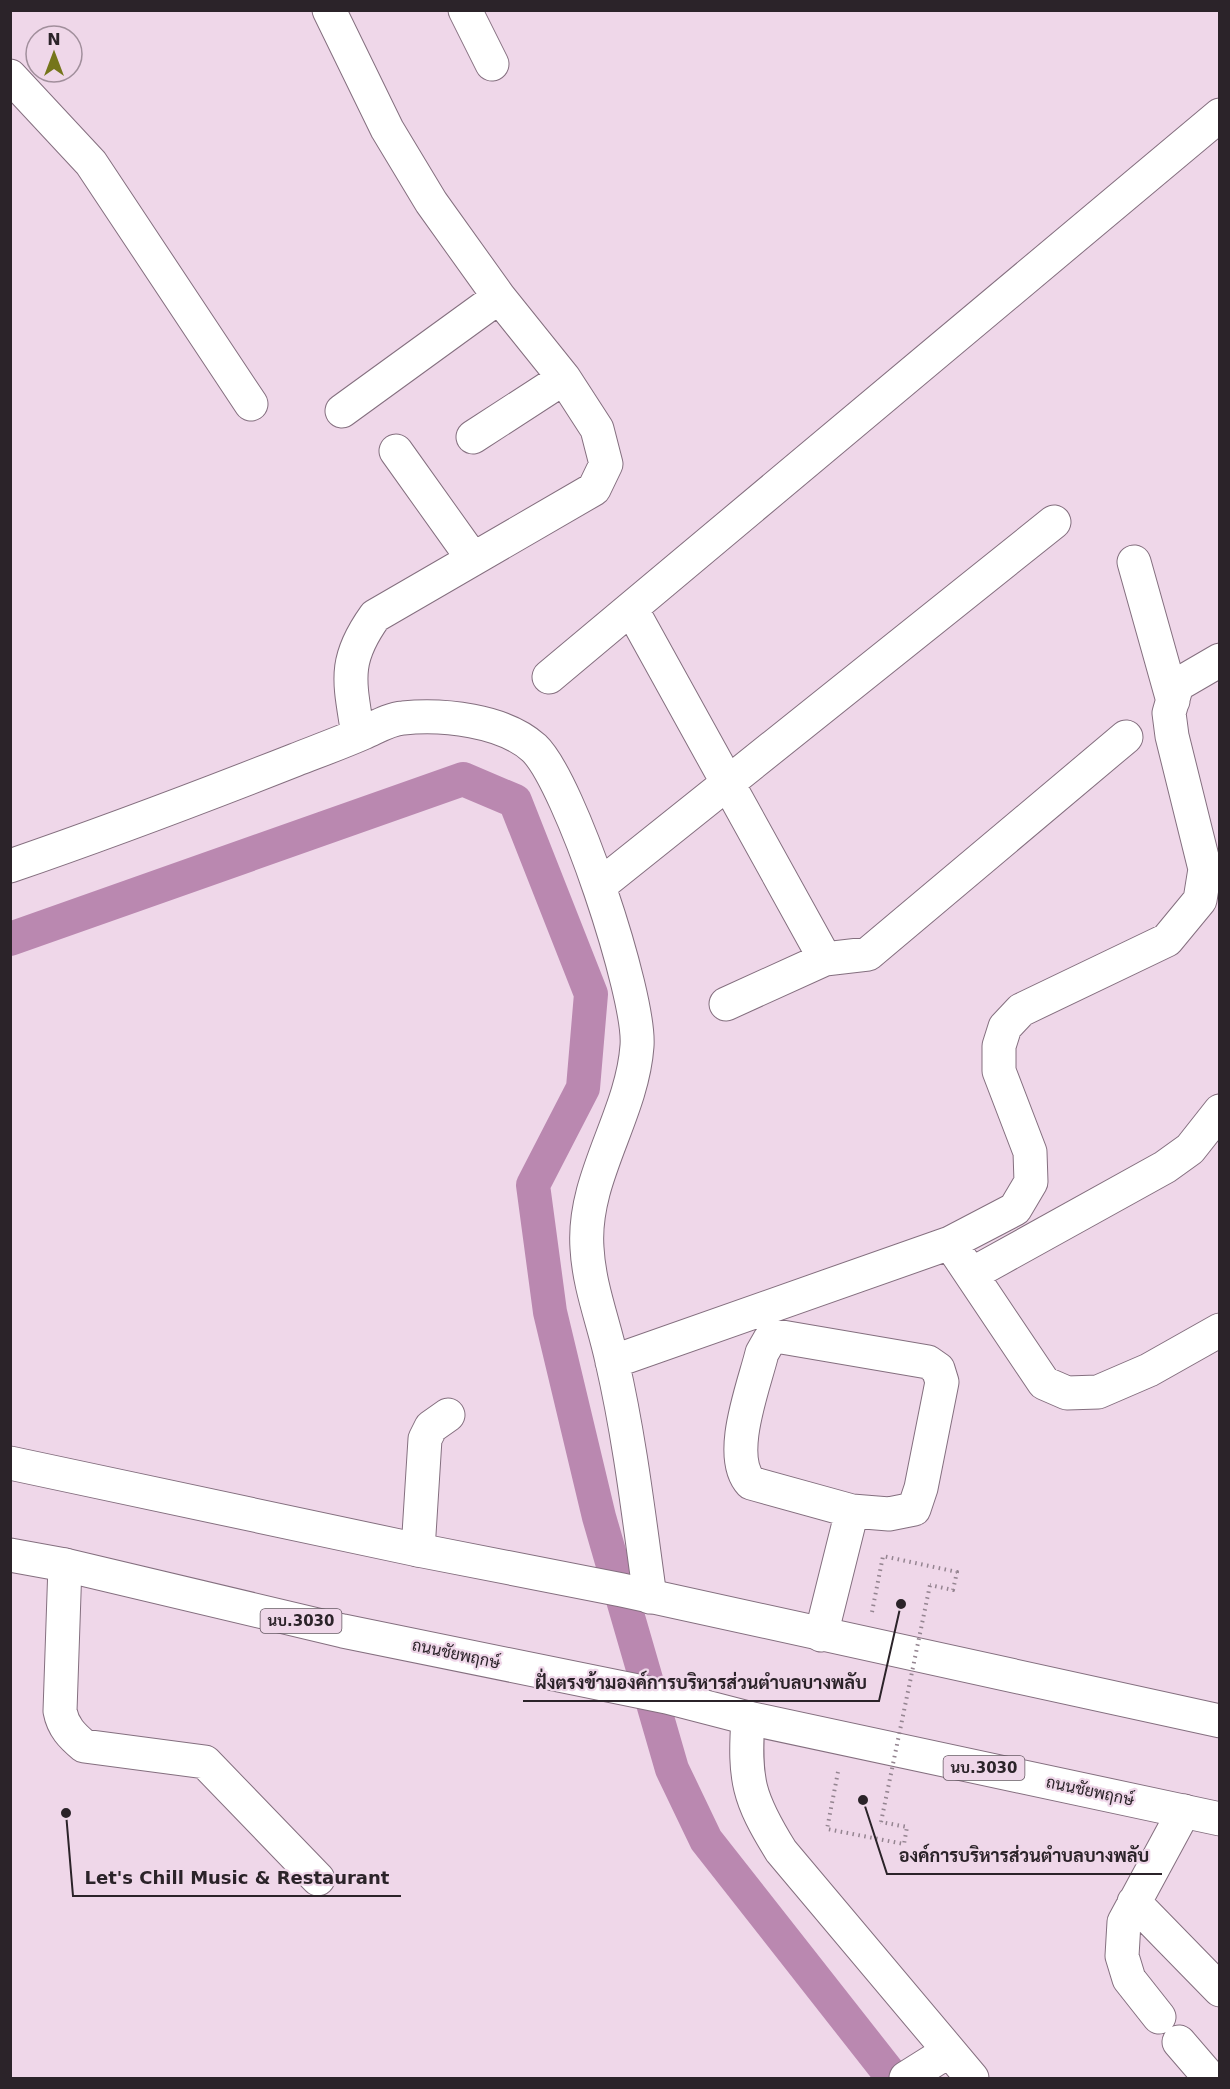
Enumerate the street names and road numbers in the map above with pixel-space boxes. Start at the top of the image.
road number: นบ.3030 [260,1609,342,1633]
street label: ถนนชัยพฤกษ์ [410,1632,502,1673]
road number: นบ.3030 [944,1756,1024,1780]
street label: ถนนชัยพฤกษ์ [1044,1769,1136,1810]

